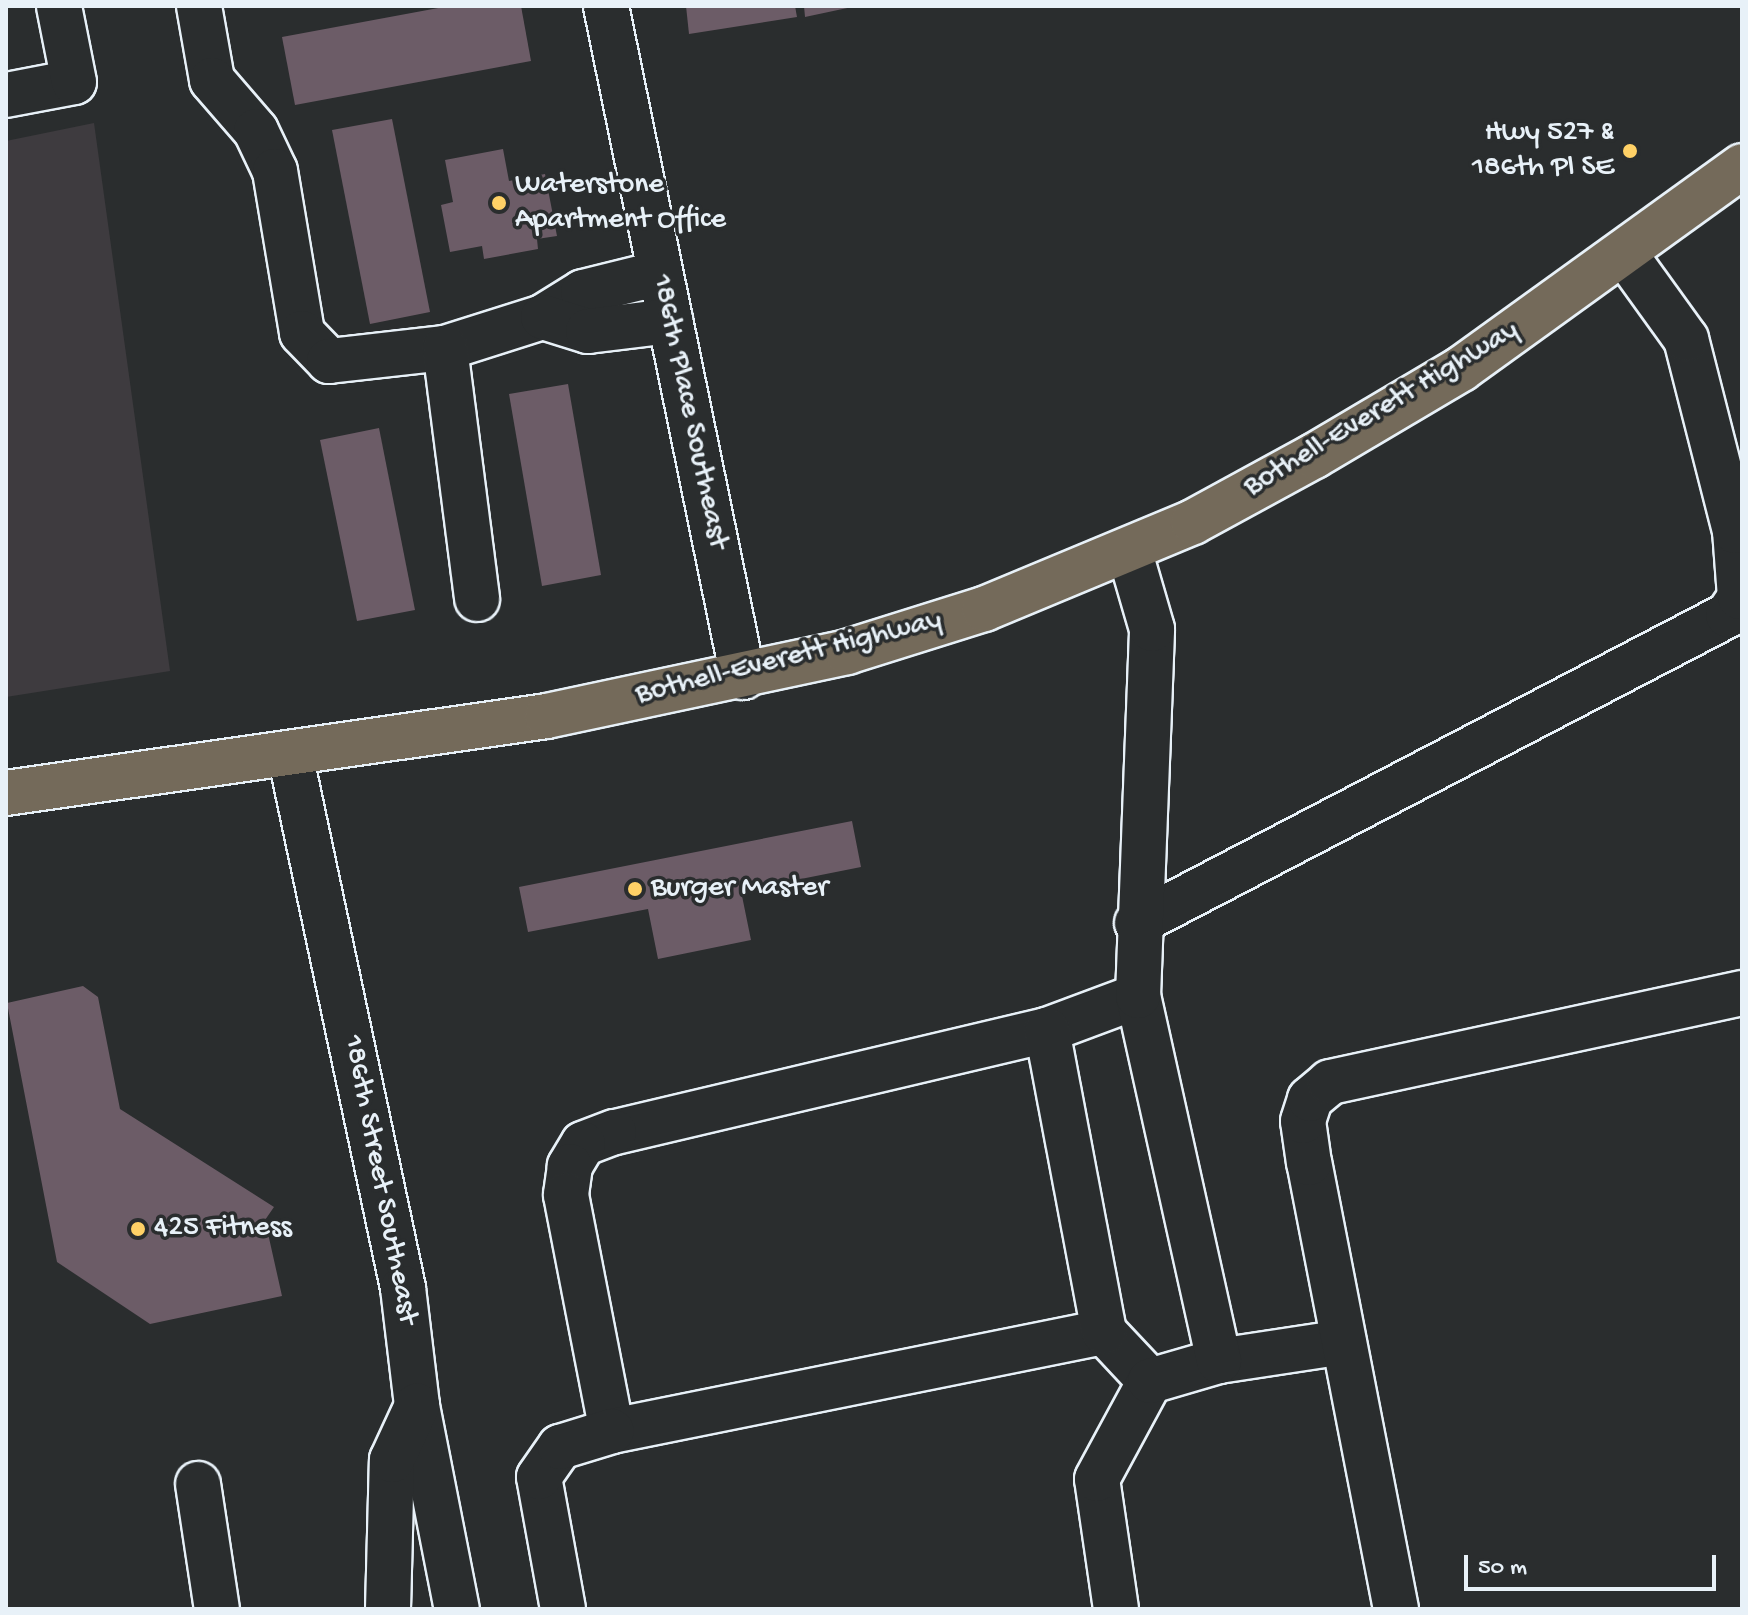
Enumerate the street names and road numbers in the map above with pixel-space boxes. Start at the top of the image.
street label: 186th Place Southeast [641,272,735,552]
street label: Bothell-Everett Highway [1238,314,1526,506]
street label: Bothell-Everett Highway [632,604,946,714]
street label: 186th Street Southeast [333,1032,425,1328]

